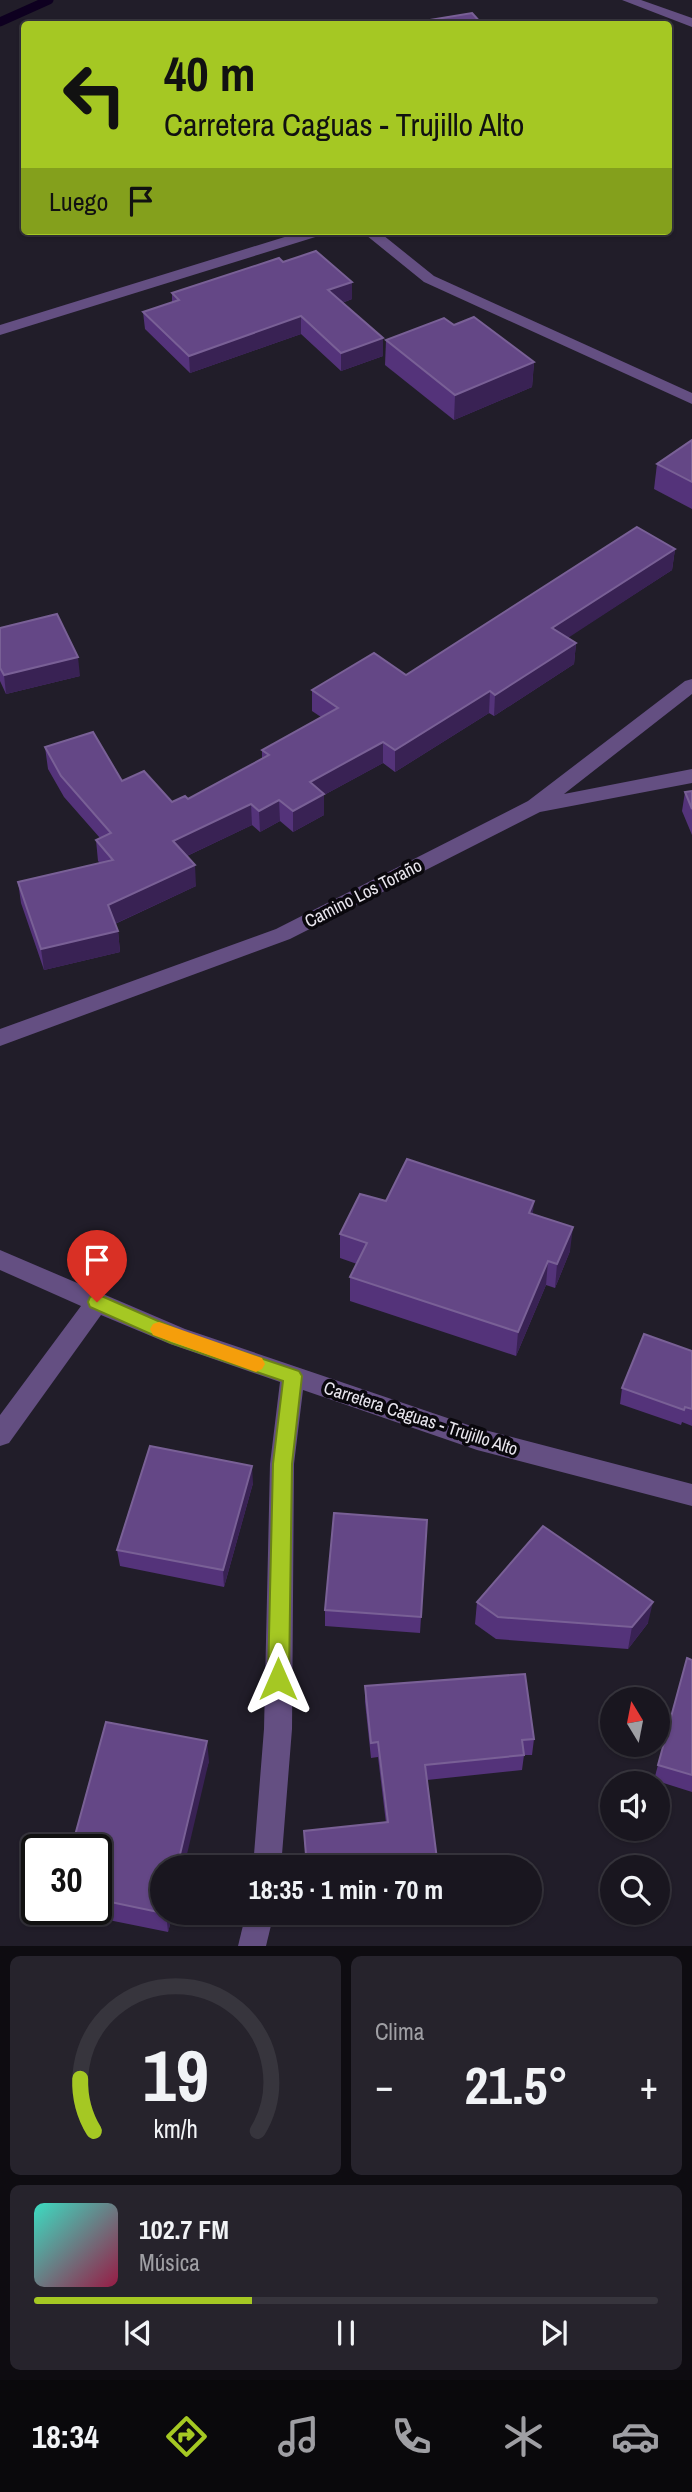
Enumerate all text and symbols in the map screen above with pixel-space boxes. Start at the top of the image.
text: 40 m [164,40,256,106]
icon: left [49,49,140,140]
text: Carretera Caguas - Trujillo Alto [164,103,524,146]
icon: arrive [122,182,160,220]
text: Luego [49,184,108,219]
street label: Camino Los Toraño [300,853,426,933]
pin [67,1230,127,1302]
icon: arrive [78,1241,116,1279]
street label: Carretera Caguas - Trujillo Alto [321,1375,521,1461]
position arrow [241,1642,315,1716]
north arrow [600,1687,670,1757]
map controls [600,1687,670,1925]
button: sound [600,1771,670,1841]
speed limit sign: 30 [21,1834,112,1925]
button: search [600,1855,670,1925]
text: 18:35 · 1 min · 70 m [249,1872,443,1907]
text: Clima [375,2016,424,2047]
text: 19 [142,2027,209,2125]
text: 21.5° [465,2050,568,2120]
text: − [375,2060,393,2111]
text: + [640,2060,658,2111]
text: km/h [153,2112,198,2146]
text: 102.7 FM [139,2212,229,2247]
text: Música [139,2247,200,2278]
icon: previous [119,2314,157,2352]
icon: pause [327,2314,365,2352]
icon: next [535,2314,573,2352]
icon: directions [162,2412,211,2461]
icon: music [274,2412,323,2461]
icon: phone [387,2412,436,2461]
icon: climate [499,2412,548,2461]
icon: car [611,2412,660,2461]
text: 18:34 [32,2415,99,2458]

